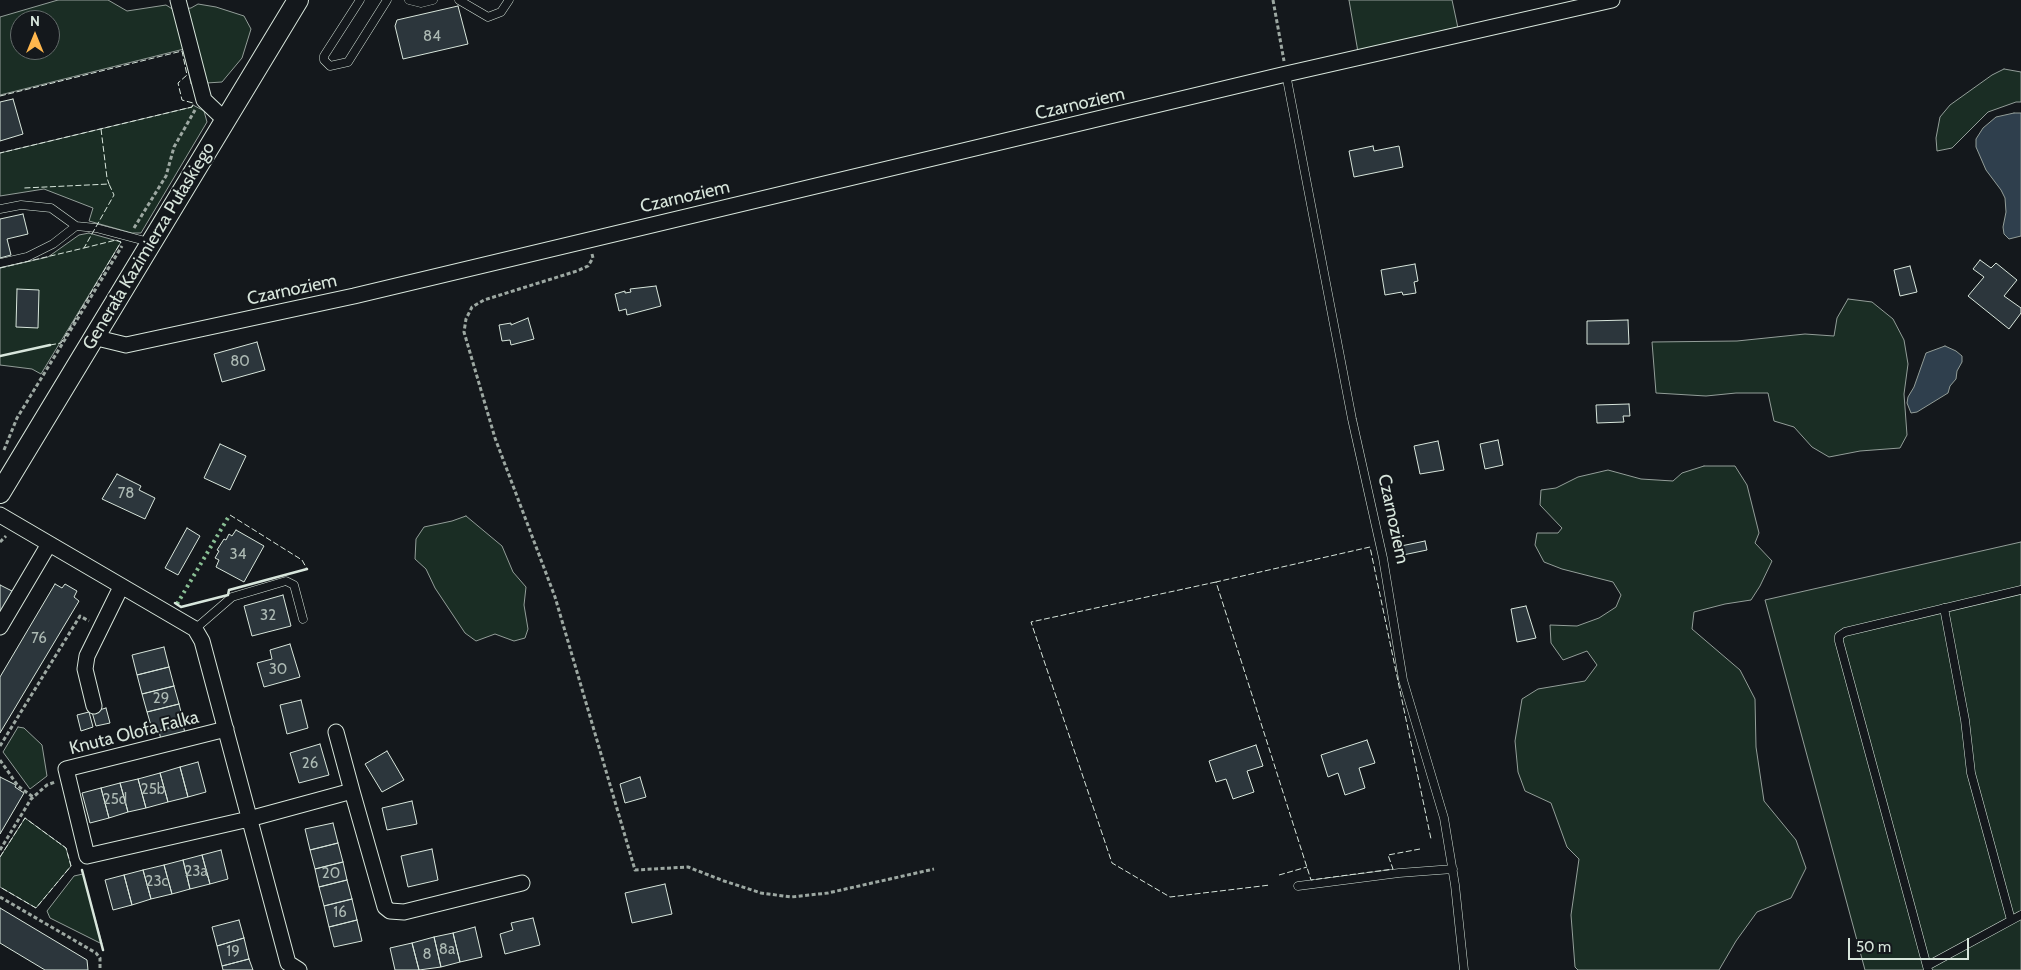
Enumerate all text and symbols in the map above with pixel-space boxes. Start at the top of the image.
north arrow [10,10,60,60]
text: N [30,12,40,30]
house number: 84 [423,28,441,46]
street label: Czarnoziem [1033,83,1127,125]
street label: Generała Kazimierza Pułaskiego [78,138,220,354]
street label: Czarnoziem [638,176,732,218]
street label: Czarnoziem [245,270,339,310]
house number: 80 [230,353,250,371]
street label: Czarnoziem [1373,472,1413,566]
house number: 78 [118,485,134,503]
house number: 34 [230,546,246,564]
house number: 32 [260,607,276,625]
house number: 76 [31,630,47,648]
house number: 30 [269,661,287,679]
house number: 29 [153,690,169,708]
street label: Knuta Olofa Falka [67,706,201,760]
house number: 26 [302,755,318,773]
house number: 25b [141,781,165,799]
house number: 25d [103,791,127,809]
house number: 23a [184,863,208,881]
house number: 20 [322,865,340,883]
house number: 23c [146,873,168,891]
house number: 16 [333,904,347,922]
scale bar [1851,928,1972,960]
text: 50 m [1856,938,1891,956]
house number: 8a [439,941,455,959]
house number: 19 [226,943,240,961]
house number: 8 [422,946,432,964]

